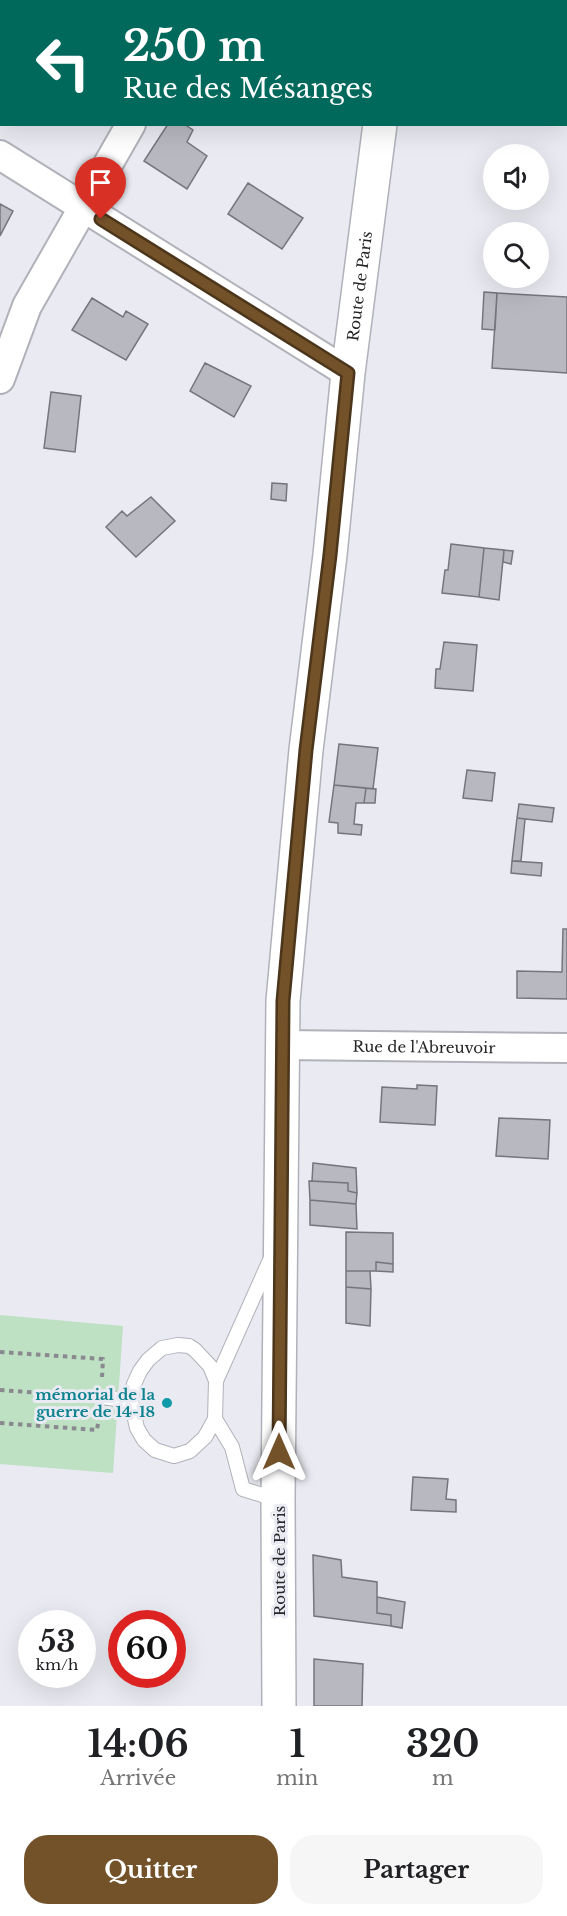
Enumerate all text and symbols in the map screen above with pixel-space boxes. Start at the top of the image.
text: 250 m [123,20,265,72]
icon: left [24,24,102,102]
text: Rue des Mésanges [123,72,373,105]
map controls [483,144,549,288]
button: sound [483,144,549,210]
pin [75,157,126,219]
icon: arrive [84,166,117,199]
button: search [483,222,549,288]
street label: Route de Paris [343,230,376,342]
street label: Rue de l'Abreuvoir [352,1036,496,1057]
place label: mémorial de la guerre de 14-18 [35,1385,155,1421]
marker: mémorial de la guerre de 14-18 [160,1396,174,1410]
position arrow [247,1420,311,1484]
street label: Route de Paris [270,1505,289,1616]
speed limit sign: 60 [108,1610,186,1688]
text: 53 [39,1623,75,1660]
text: km/h [36,1655,78,1674]
text: 14:06 [88,1722,189,1767]
text: 1 [289,1722,305,1767]
text: 320 [406,1722,479,1767]
text: Arrivée [100,1766,176,1790]
text: min [276,1766,318,1790]
text: m [432,1766,453,1790]
button: Quitter [24,1835,278,1904]
button: Partager [290,1835,543,1904]

